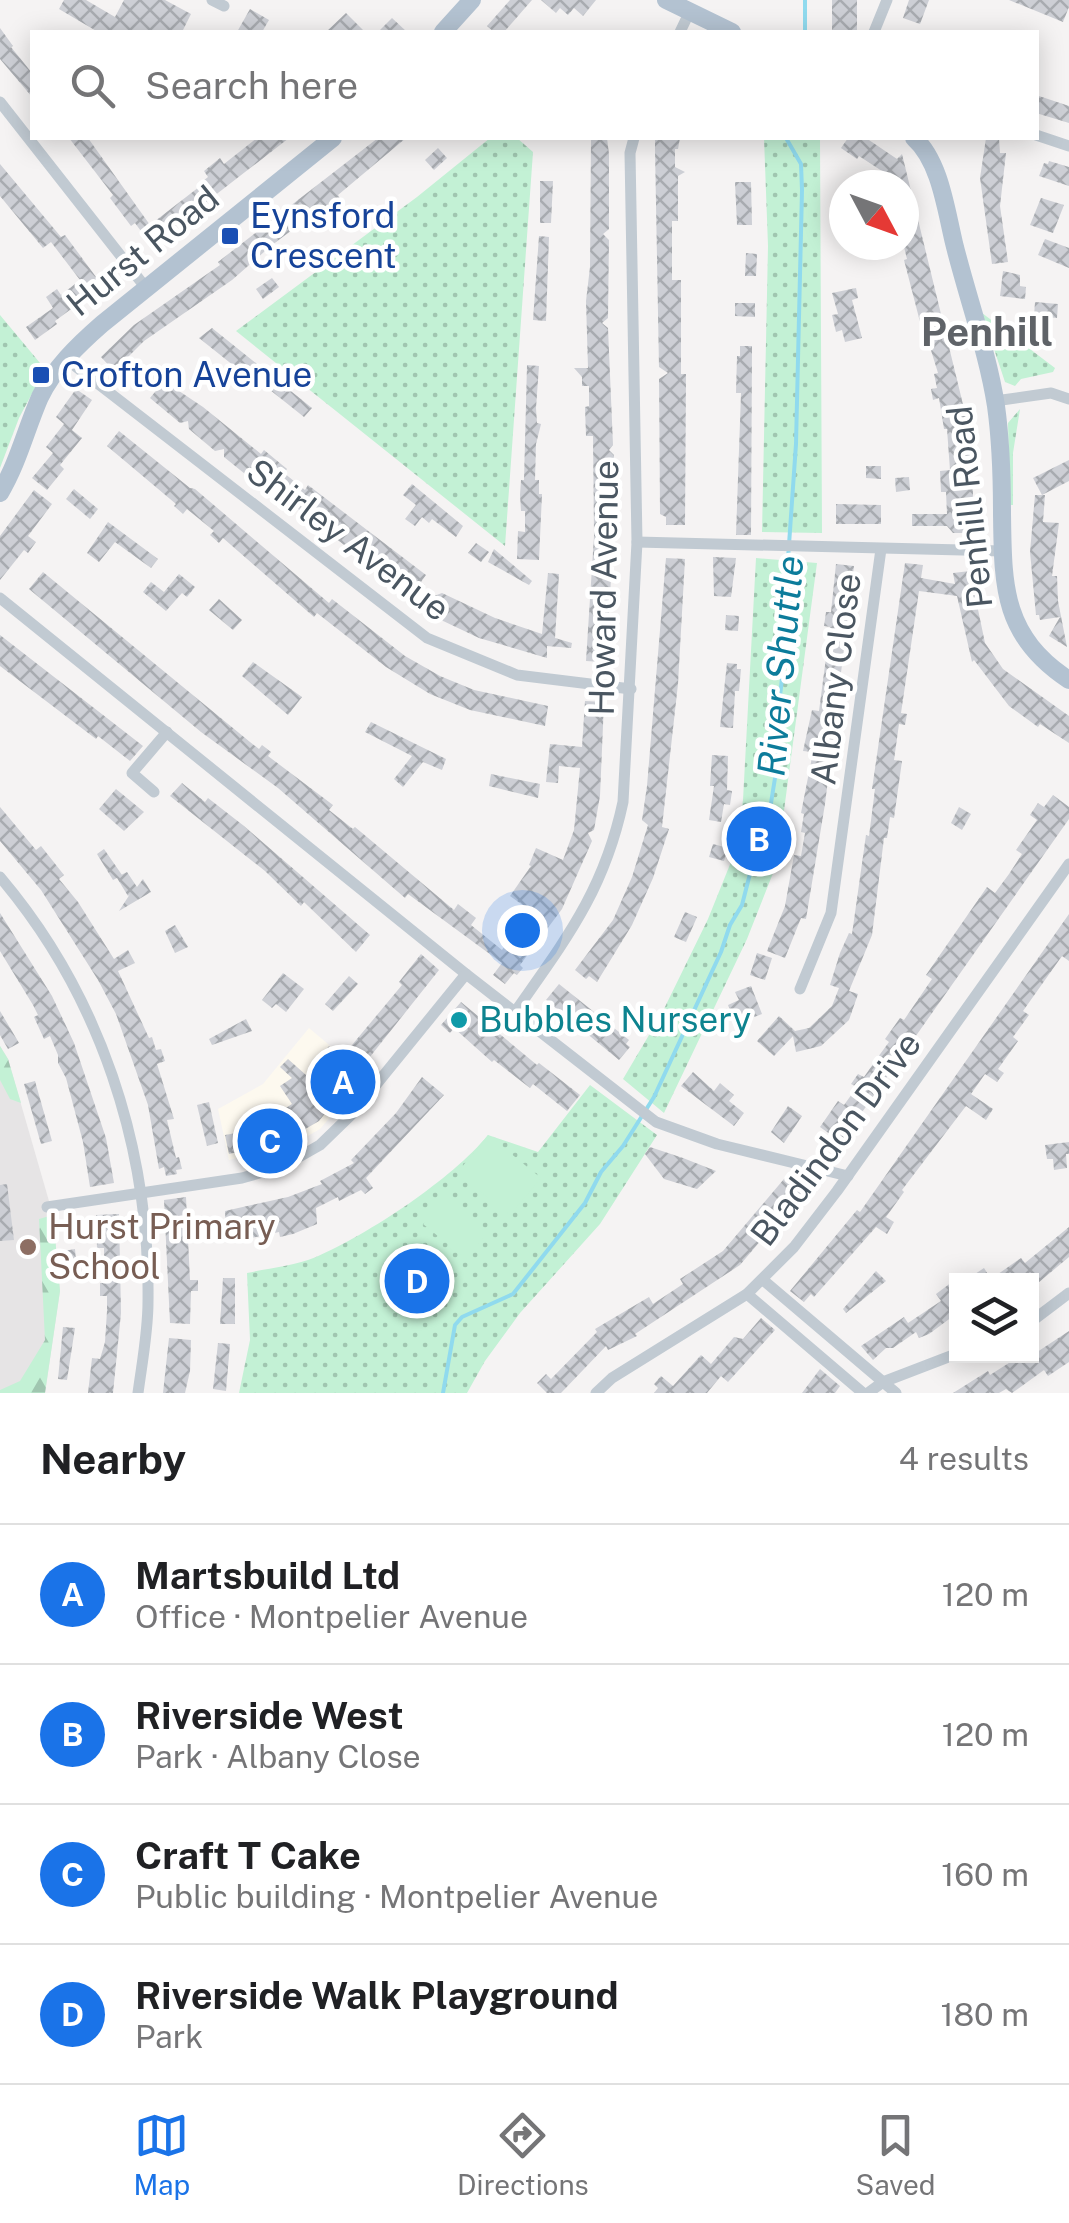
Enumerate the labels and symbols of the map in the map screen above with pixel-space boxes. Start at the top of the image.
north arrow [829,170,919,260]
street label: Hurst Road [59,177,227,324]
place label: Eynsford Crescent [250,195,397,276]
marker: Eynsford Crescent [219,225,241,247]
district label: Penhill [921,308,1053,355]
place label: Crofton Avenue [61,354,312,395]
marker: Crofton Avenue [30,364,52,386]
street label: Penhill Road [938,404,1001,610]
street label: Shirley Avenue [239,450,458,629]
street label: Howard Avenue [581,460,626,716]
water label: River Shuttle [748,554,813,778]
street label: Albany Close [802,571,869,787]
pin: B [726,802,792,876]
your location [497,905,548,956]
place label: Bubbles Nursery [479,999,751,1040]
marker: Bubbles Nursery [448,1009,470,1031]
street label: Bladindon Drive [742,1024,929,1253]
pin: A [310,1044,376,1120]
pin: C [238,1104,302,1178]
place label: Hurst Primary School [48,1206,276,1287]
marker: Hurst Primary School [17,1236,39,1258]
pin: D [384,1244,450,1318]

